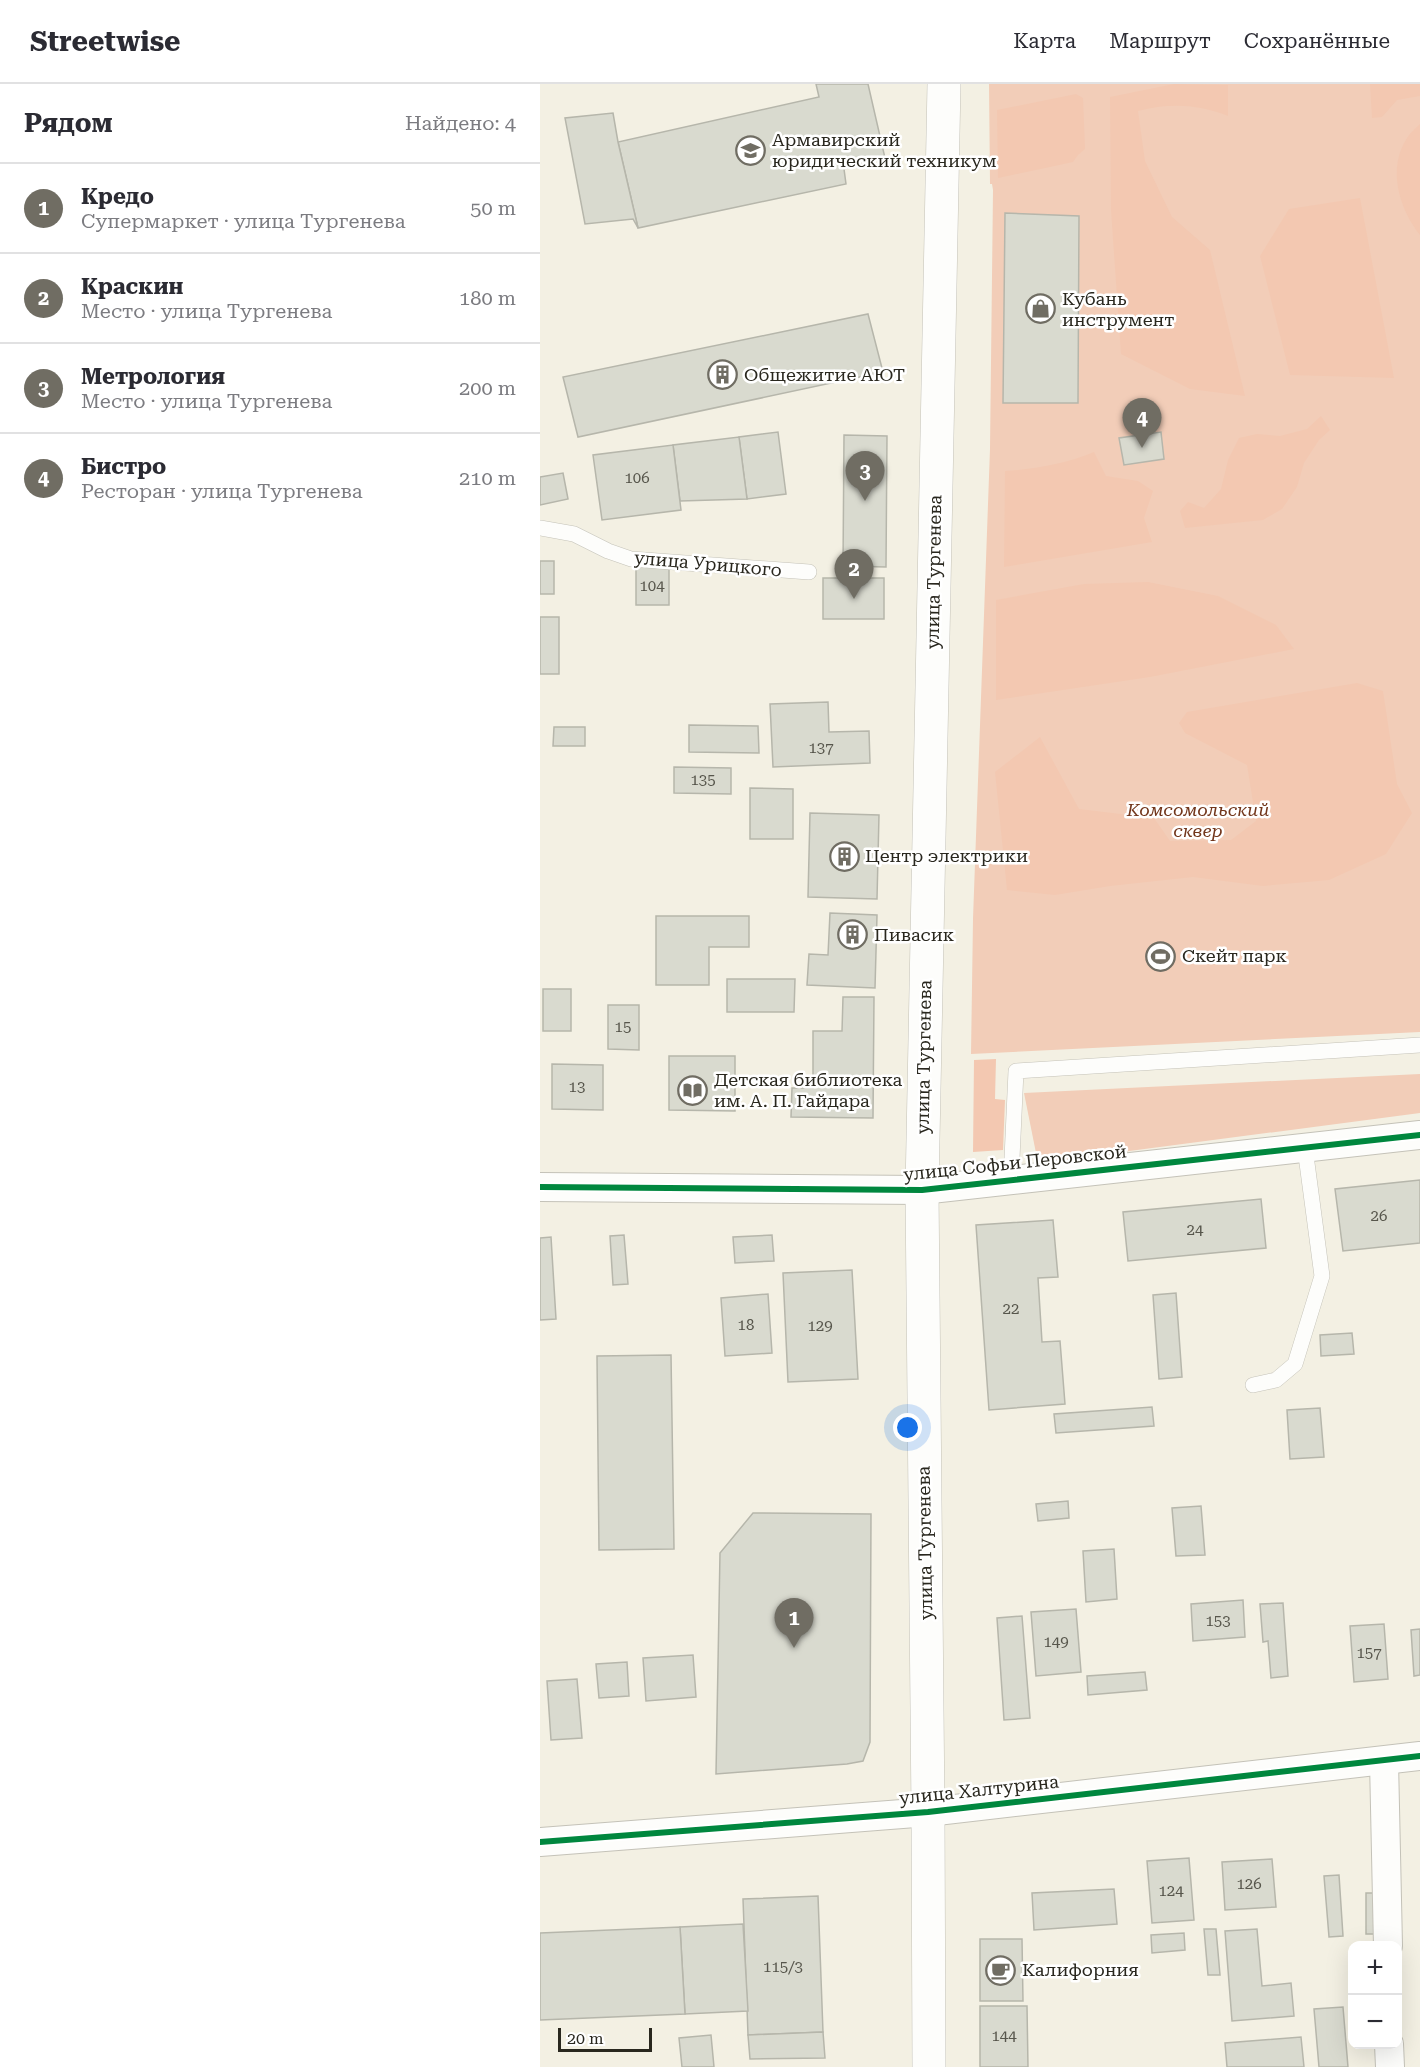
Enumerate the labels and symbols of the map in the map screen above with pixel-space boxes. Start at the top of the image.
place label: Армавирский юридический техникум [772,129,997,171]
school or university icon: Армавирский юридический техникум [735,134,767,166]
place label: Кубань инструмент [1062,288,1174,330]
shop icon: Кубань инструмент [1025,293,1057,325]
building icon: Общежитие АЮТ [707,359,739,391]
place label: Общежитие АЮТ [744,364,905,385]
pin: 4 [1122,398,1162,448]
pin: 3 [846,452,884,501]
house number: 106 [624,469,650,487]
street label: улица Тургенева [922,494,945,649]
street label: улица Урицкого [633,547,783,580]
pin: 2 [834,550,874,599]
house number: 104 [639,577,665,595]
house number: 137 [808,739,834,757]
house number: 135 [690,771,716,789]
park label: Комсомольский сквер [1126,799,1269,841]
building icon: Центр электрики [828,840,860,872]
place label: Центр электрики [865,845,1028,866]
building icon: Пивасик [837,919,869,951]
place label: Пивасик [874,924,954,945]
sports icon: Скейт парк [1145,940,1177,972]
place label: Скейт парк [1182,945,1287,966]
street label: улица Тургенева [912,979,935,1134]
house number: 15 [615,1018,631,1036]
place label: Детская библиотека им. А. П. Гайдара [714,1069,902,1111]
library icon: Детская библиотека им. А. П. Гайдара [677,1074,709,1106]
house number: 13 [569,1078,585,1096]
street label: улица Софьи Перовской [902,1140,1128,1185]
house number: 26 [1371,1207,1387,1225]
house number: 24 [1187,1221,1204,1239]
house number: 22 [1003,1300,1019,1318]
house number: 18 [738,1316,754,1334]
house number: 129 [807,1317,833,1335]
your location [893,1413,922,1442]
street label: улица Тургенева [913,1465,936,1620]
pin: 1 [774,1598,814,1648]
house number: 153 [1205,1612,1231,1630]
house number: 149 [1043,1633,1069,1651]
house number: 157 [1356,1644,1382,1662]
street label: улица Халтурина [898,1771,1060,1808]
house number: 126 [1236,1875,1262,1893]
house number: 124 [1158,1882,1184,1900]
cafe icon: Калифорния [985,1954,1017,1986]
house number: 115/3 [763,1958,803,1976]
place label: Калифорния [1022,1959,1139,1980]
scale bar [558,2025,652,2052]
house number: 144 [991,2027,1017,2045]

